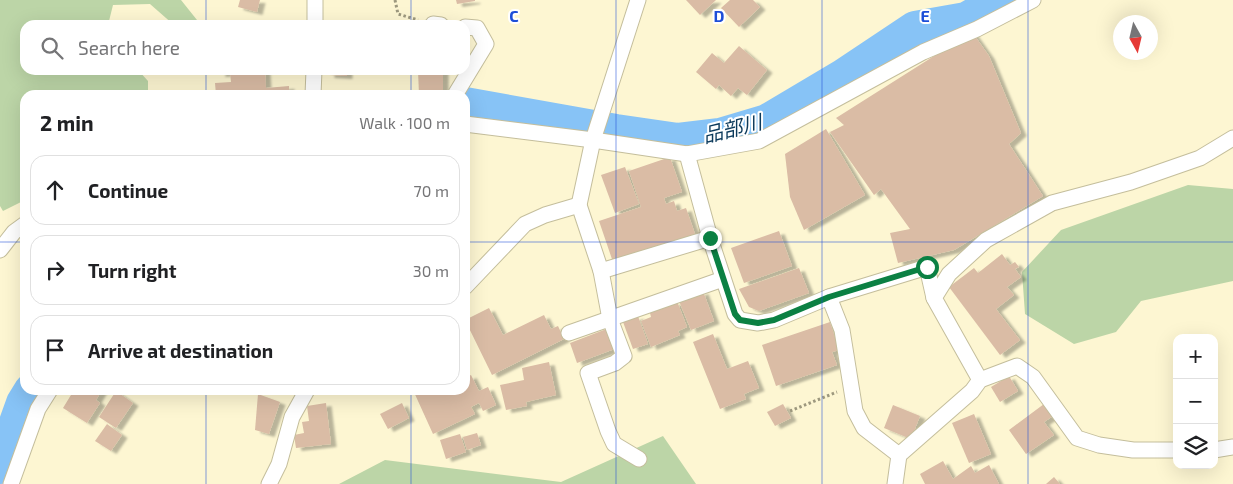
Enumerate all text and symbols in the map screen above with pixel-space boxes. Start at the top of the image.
text: C [509,6,519,25]
text: D [714,6,725,25]
text: E [920,6,930,25]
north arrow [1113,15,1158,60]
search box [20,20,470,75]
icon: search [38,34,66,62]
text: Search here [78,36,180,59]
water label: 品部川 [700,109,766,147]
text: 2 min [40,110,94,135]
text: Walk · 100 m [359,113,450,132]
icon: ahead [41,176,69,204]
text: Continue [88,179,168,202]
text: 70 m [414,181,449,200]
route end [699,227,722,250]
icon: right [41,256,69,284]
route start [916,256,939,279]
text: Turn right [88,259,176,282]
text: 30 m [413,261,449,280]
map controls [1173,334,1218,469]
button: + [1173,334,1218,379]
icon: arrive [41,336,69,364]
text: Arrive at destination [88,339,273,362]
button: − [1173,379,1218,424]
button: layers [1173,424,1218,469]

